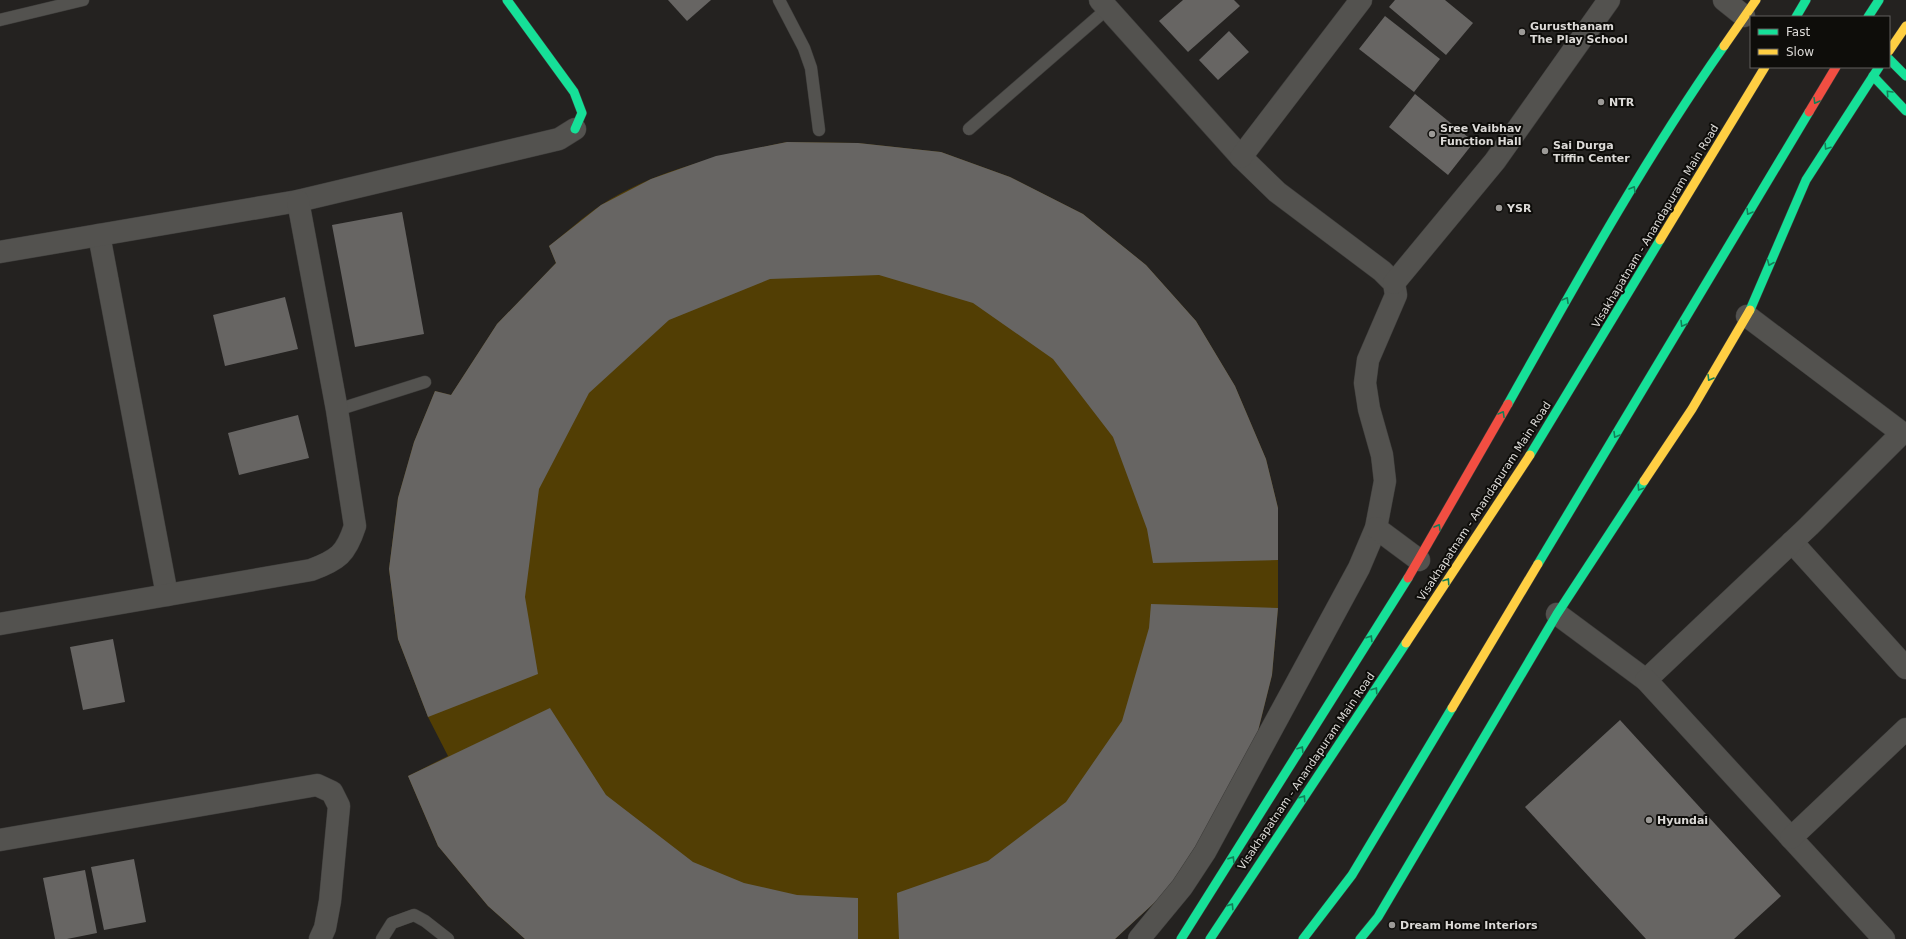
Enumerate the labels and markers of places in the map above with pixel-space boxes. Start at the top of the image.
place label: Gurusthanam The Play School [1530,20,1628,46]
marker: Gurusthanam The Play School [1517,27,1527,37]
place label: NTR [1609,96,1635,109]
marker: NTR [1596,97,1606,107]
place label: Sree Vaibhav Function Hall [1440,122,1522,148]
marker: Sree Vaibhav Function Hall [1427,129,1437,139]
place label: Sai Durga Tiffin Center [1553,139,1630,165]
marker: Sai Durga Tiffin Center [1540,146,1550,156]
place label: YSR [1506,202,1532,215]
marker: YSR [1494,203,1504,213]
place label: Hyundai [1657,814,1708,827]
marker: Hyundai [1644,815,1654,825]
place label: Dream Home Interiors [1400,919,1538,932]
marker: Dream Home Interiors [1387,920,1397,930]

